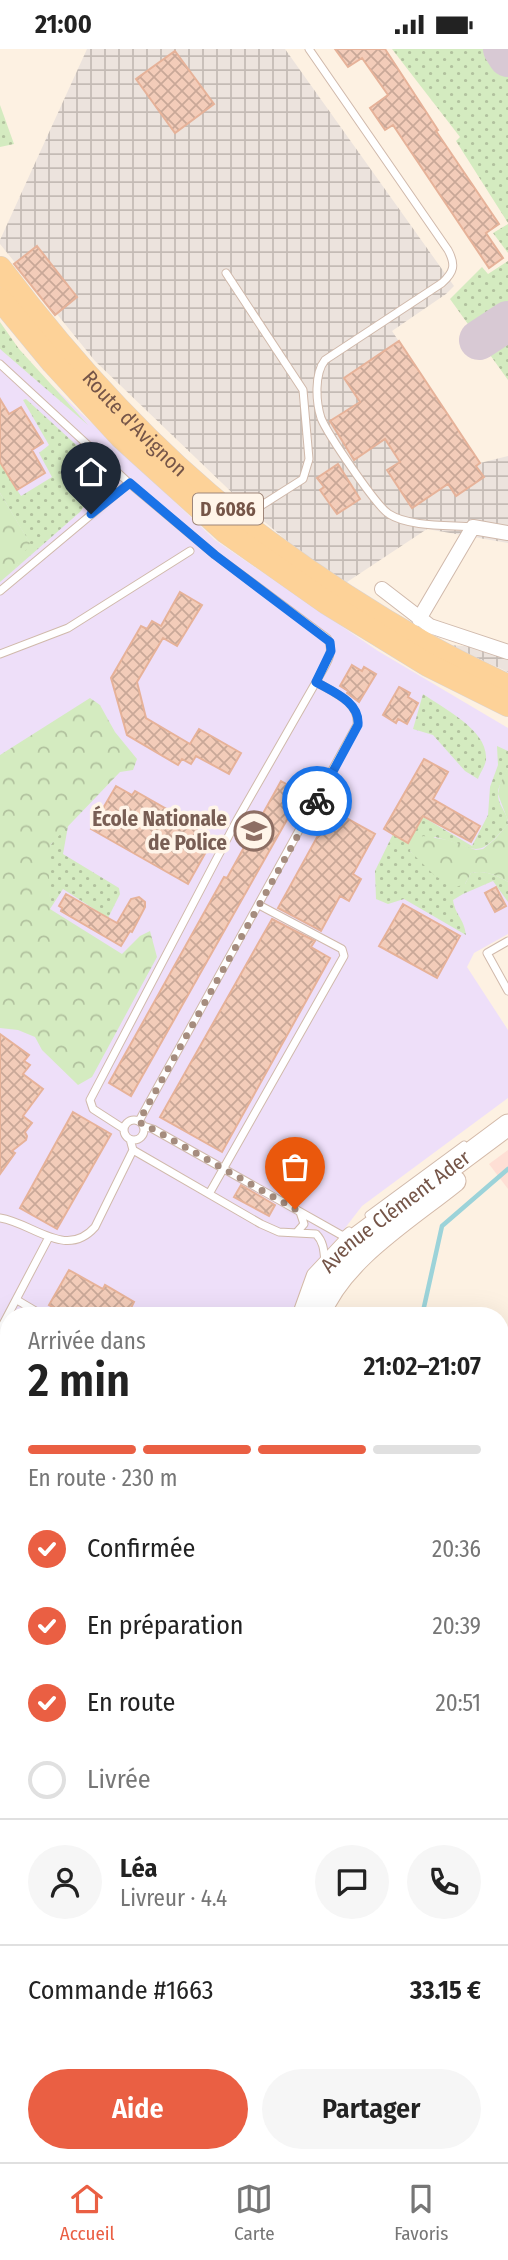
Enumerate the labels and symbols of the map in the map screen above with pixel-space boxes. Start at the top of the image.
street label: Route d'Avignon [77,365,192,482]
pin [61,442,121,514]
road number: D 6086 [193,493,263,524]
courier [282,766,352,836]
place label: École Nationale de Police [92,805,227,856]
school or university icon: École Nationale de Police [233,810,275,852]
pin [265,1137,325,1209]
street label: Avenue Clément Ader [315,1144,476,1278]

